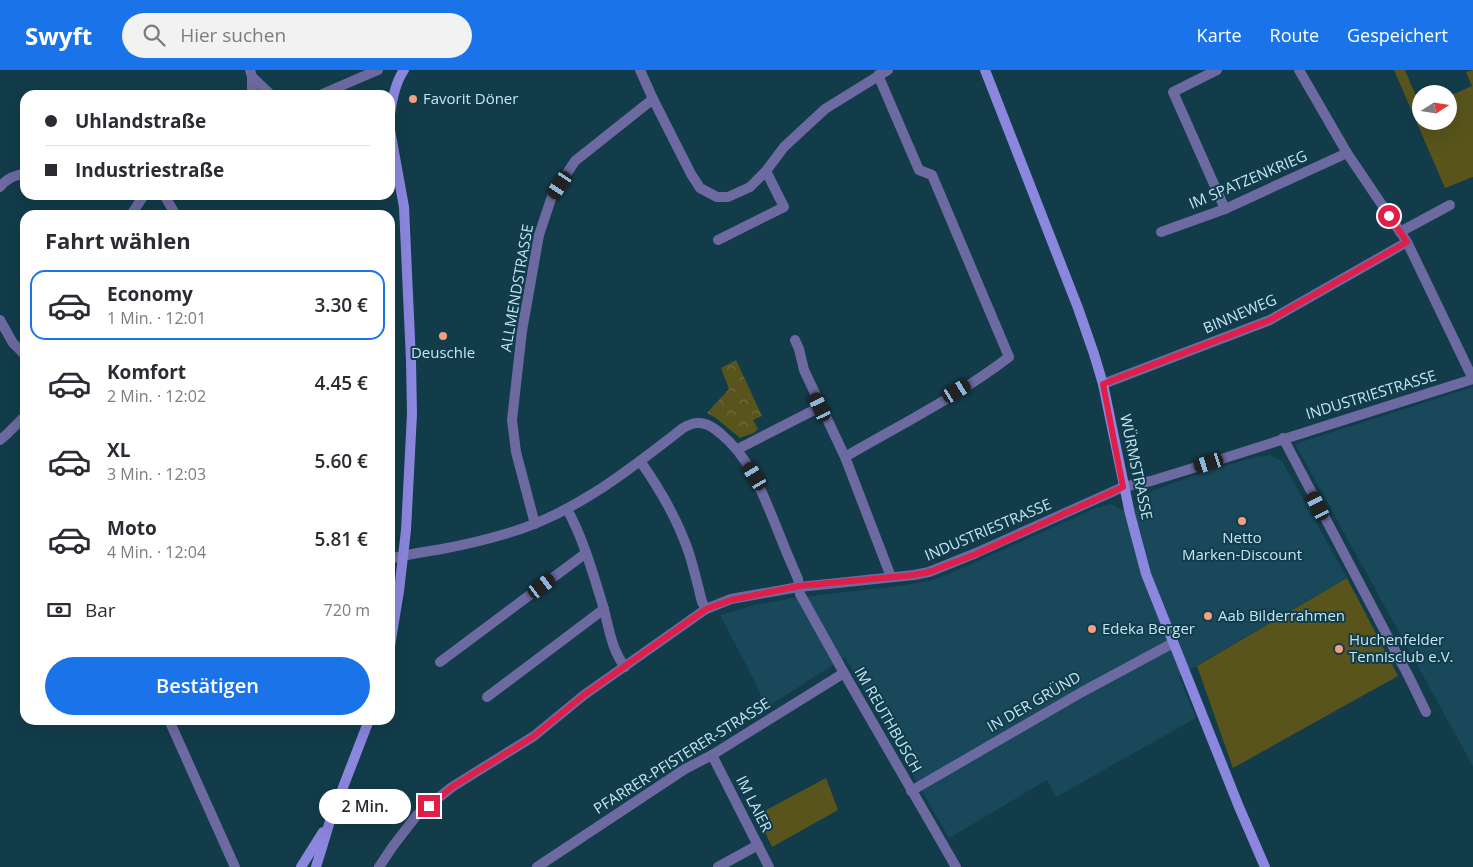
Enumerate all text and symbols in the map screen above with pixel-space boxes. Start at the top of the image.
search box [122,13,472,58]
text: Swyft [25,19,92,52]
icon: search [140,21,168,49]
text: Hier suchen [180,22,286,48]
text: Karte [1197,23,1242,47]
text: Route [1270,23,1319,47]
text: Gespeichert [1347,23,1448,47]
north arrow [1412,85,1458,130]
map controls [1412,85,1457,130]
place label: Favorit Döner [423,88,518,108]
marker: Favorit Döner [407,93,419,105]
text: Uhlandstraße [75,108,206,134]
street label: IM SPATZENKRIEG [1185,145,1310,213]
text: Industriestraße [75,157,224,183]
car [545,168,574,202]
route start [1378,205,1400,227]
street label: ALLMENDSTRASSE [495,222,537,353]
text: Fahrt wählen [45,225,191,255]
text: Economy [107,281,193,307]
icon: car [47,283,92,328]
street label: BINNEWEG [1200,289,1279,338]
text: 3.30 € [314,292,368,318]
text: 1 Min. · 12:01 [107,307,206,329]
marker: Deuschle [437,330,449,342]
place label: Deuschle [411,342,475,362]
text: Komfort [107,359,186,385]
icon: car [47,361,92,406]
street label: INDUSTRIESTRASSE [1303,365,1438,423]
text: 4.45 € [314,370,368,396]
car [940,377,973,405]
text: 2 Min. · 12:02 [107,385,206,407]
car [806,390,833,424]
street label: WÜRMSTRASSE [1116,412,1158,521]
text: XL [107,437,130,463]
icon: car [47,439,92,484]
text: 5.60 € [314,448,368,474]
car [1192,451,1225,475]
car [740,459,769,493]
text: 3 Min. · 12:03 [107,463,206,485]
car [1304,489,1331,523]
street label: INDUSTRIESTRASSE [921,493,1054,565]
text: Moto [107,515,157,541]
marker: Netto Marken-Discount [1236,515,1248,527]
icon: car [47,517,92,562]
text: 5.81 € [314,526,368,552]
place label: Netto Marken-Discount [1182,527,1302,564]
text: 4 Min. · 12:04 [107,541,206,563]
car [525,571,558,601]
icon: cash [45,596,73,624]
text: Bar [85,597,116,623]
text: 720 m [324,599,370,621]
place label: Aab Bilderrahmen [1218,605,1345,625]
marker: Aab Bilderrahmen [1202,610,1214,622]
place label: Edeka Berger [1102,618,1195,638]
marker: Edeka Berger [1086,623,1098,635]
place label: Huchenfelder Tennisclub e.V. [1349,629,1454,666]
marker: Huchenfelder Tennisclub e.V. [1333,643,1345,655]
button: Bestätigen [45,657,370,715]
street label: IM REUTHBUSCH [851,663,927,776]
street label: IN DER GRÜND [983,666,1084,736]
street label: PFARRER-PFISTERER-STRASSE [589,692,774,818]
street label: IM LAIER [732,772,778,836]
callout: 2 Min. [319,788,412,824]
text: 2 Min. [341,795,389,817]
route end [418,795,440,817]

